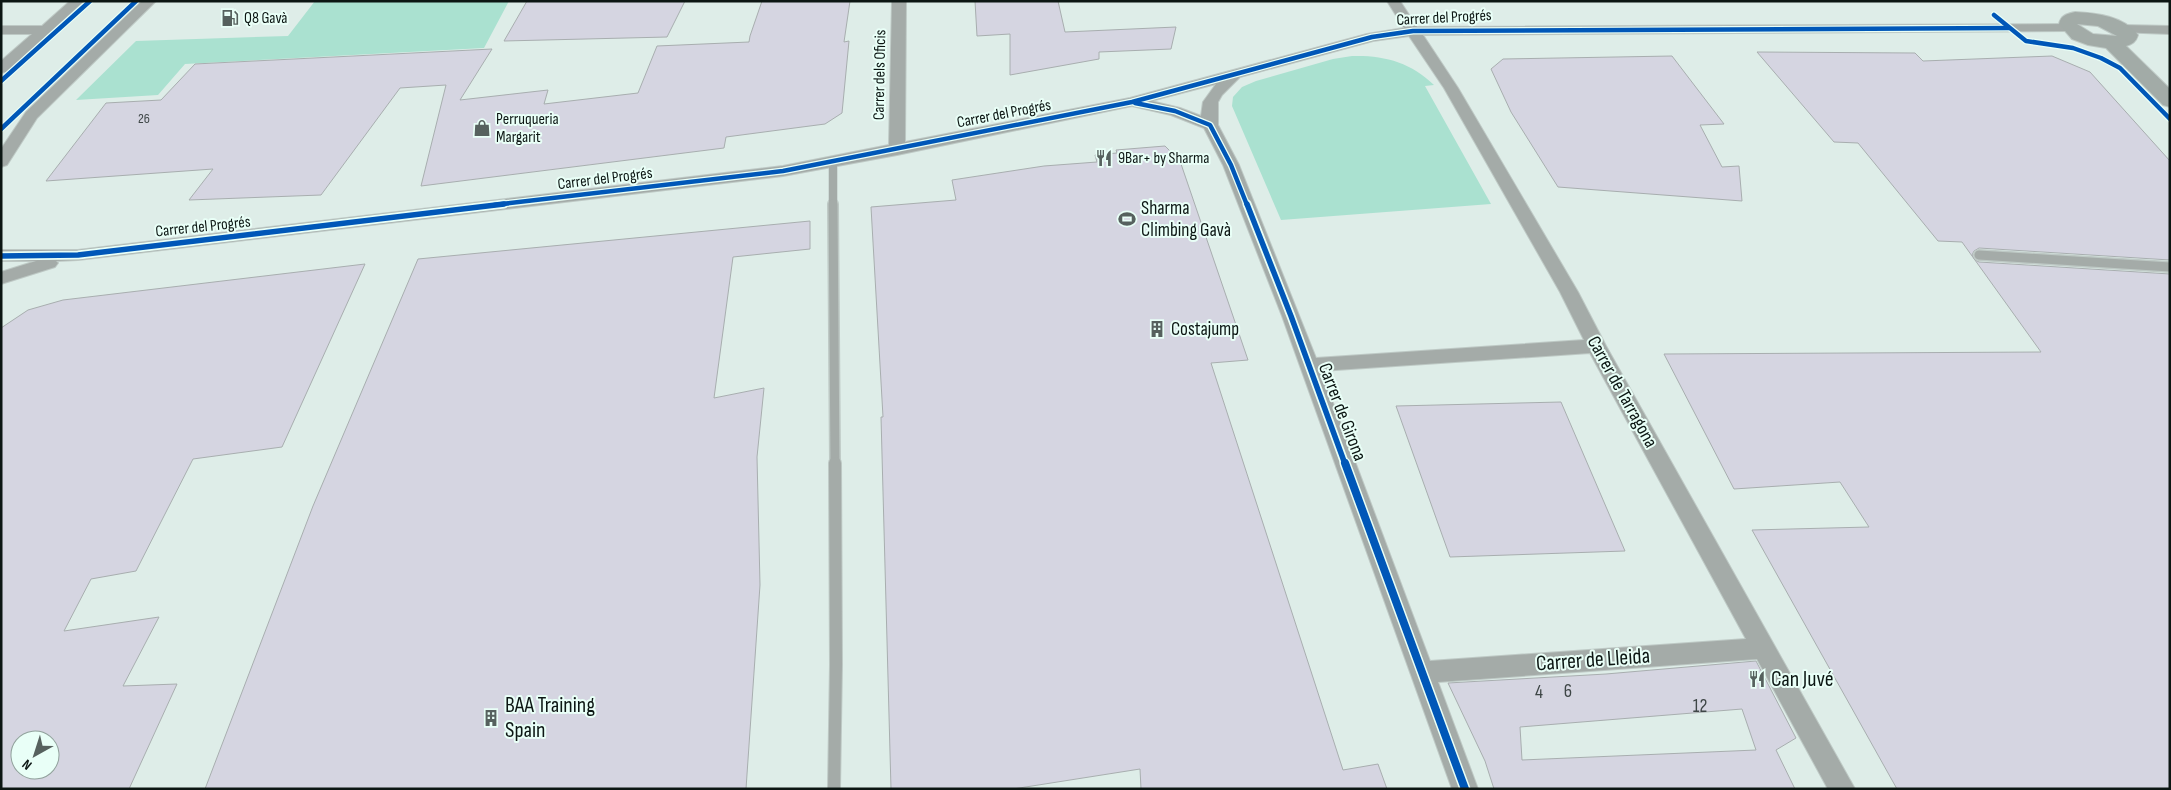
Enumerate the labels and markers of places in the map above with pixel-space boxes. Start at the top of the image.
fuel station icon: Q8 Gavà [220,8,240,28]
place label: Q8 Gavà [244,9,288,28]
place label: Perruqueria Margarit [496,110,559,147]
shop icon: Perruqueria Margarit [472,118,492,138]
restaurant icon: 9Bar+ by Sharma [1094,148,1114,168]
place label: 9Bar+ by Sharma [1118,149,1210,168]
place label: Sharma Climbing Gavà [1141,197,1231,242]
sports icon: Sharma Climbing Gavà [1117,209,1137,229]
place label: Costajump [1171,318,1239,341]
building icon: Costajump [1147,319,1167,339]
place label: Can Juvé [1771,666,1834,693]
restaurant icon: Can Juvé [1747,669,1767,689]
place label: BAA Training Spain [505,692,595,744]
building icon: BAA Training Spain [481,708,501,728]

